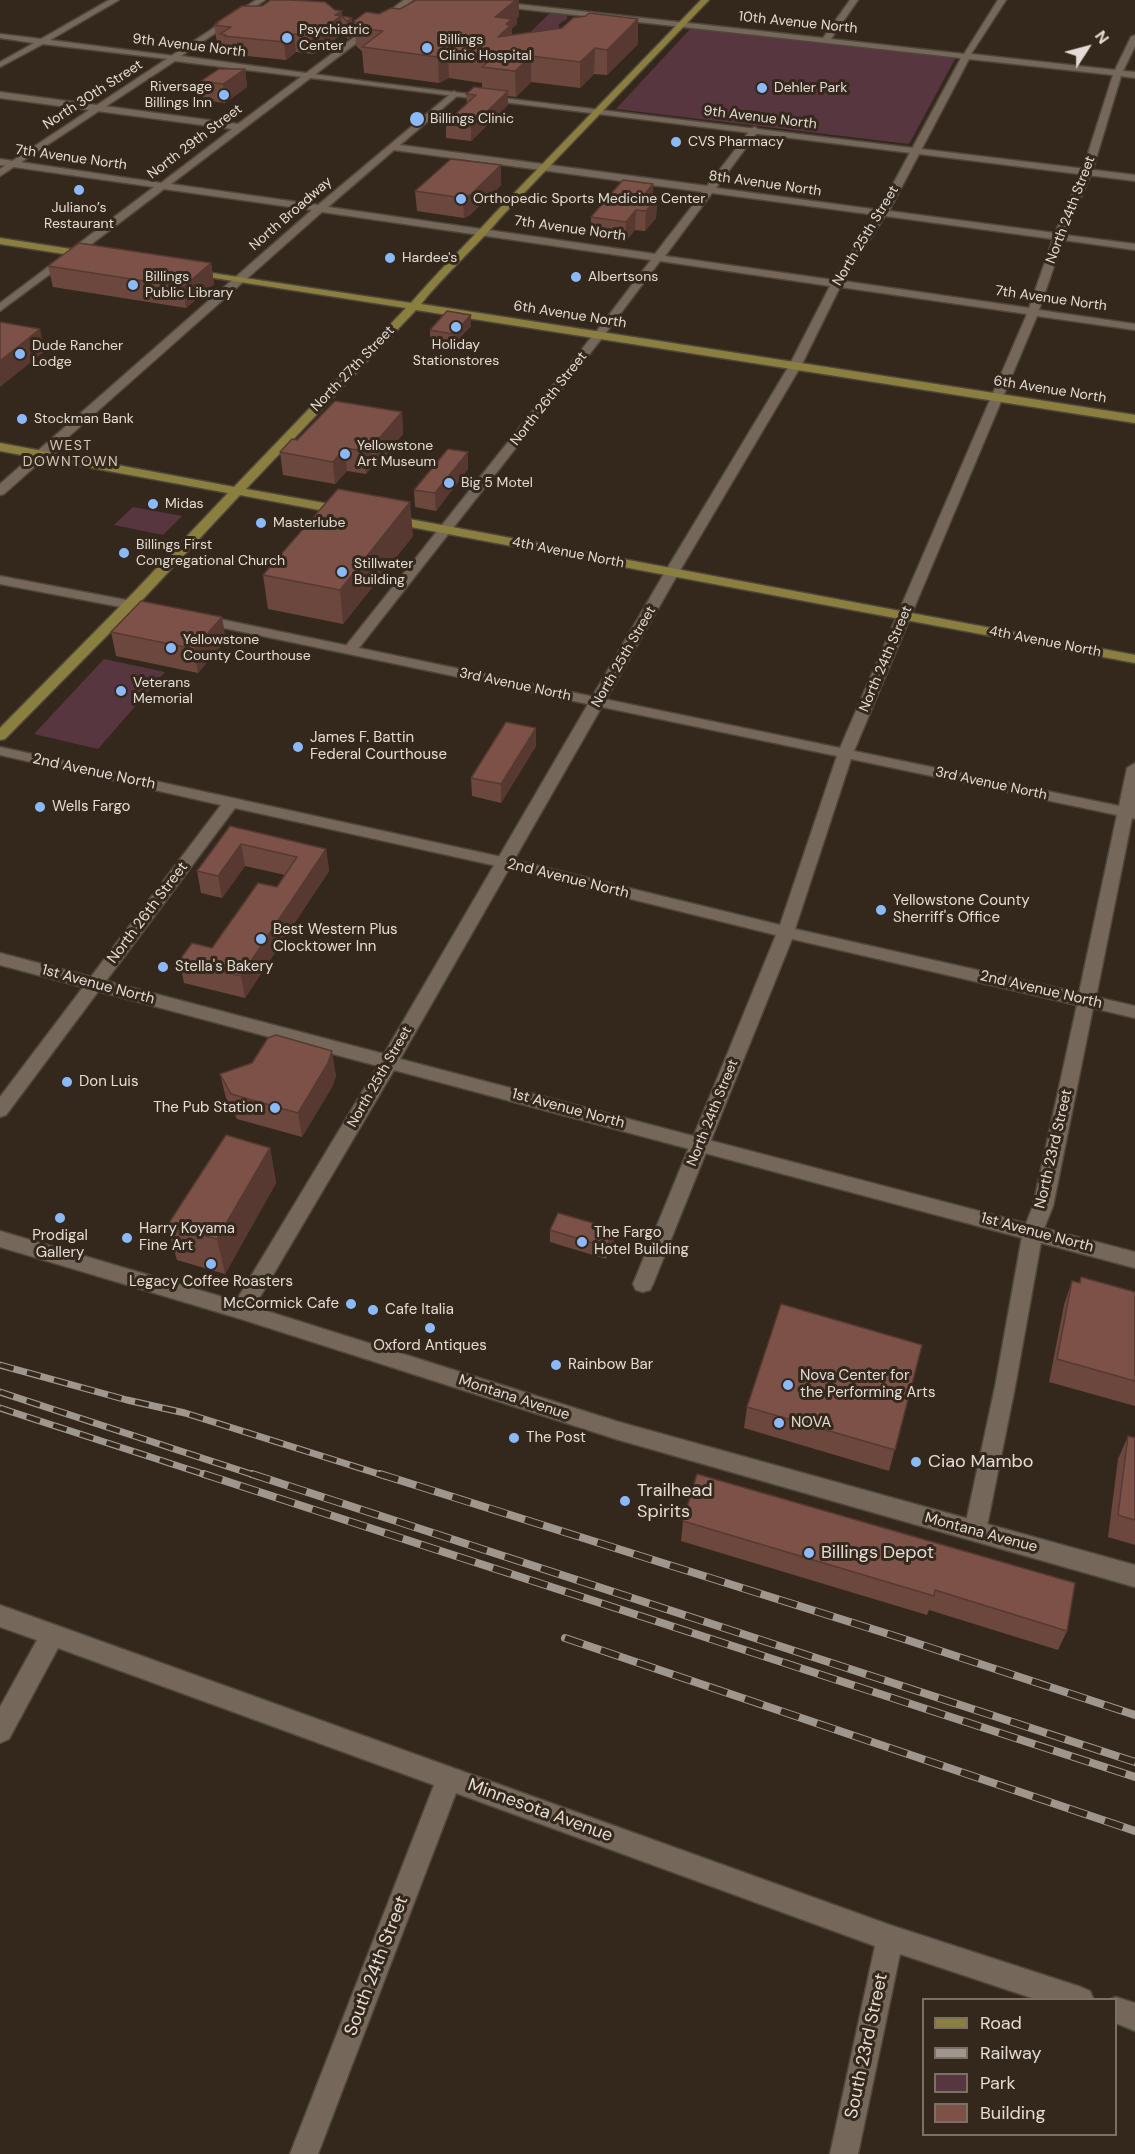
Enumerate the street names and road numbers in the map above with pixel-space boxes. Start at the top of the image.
street label: 10th Avenue North [738,8,858,38]
street label: 9th Avenue North [131,31,247,61]
street label: North 30th Street [40,57,146,133]
street label: North 29th Street [144,101,246,183]
street label: 9th Avenue North [702,103,818,133]
street label: 7th Avenue North [14,142,128,174]
street label: North 24th Street [1043,154,1099,266]
street label: 8th Avenue North [708,168,822,200]
street label: North Broadway [246,174,336,254]
street label: North 25th Street [829,183,903,289]
street label: 7th Avenue North [513,213,627,245]
street label: 7th Avenue North [994,283,1108,315]
street label: 6th Avenue North [512,298,628,332]
street label: North 27th Street [308,323,398,415]
street label: North 26th Street [507,349,591,449]
street label: 6th Avenue North [992,373,1108,407]
street label: 4th Avenue North [511,534,625,572]
street label: North 25th Street [588,603,660,711]
street label: North 24th Street [856,603,916,715]
street label: 4th Avenue North [988,623,1102,661]
street label: 3rd Avenue North [458,665,572,705]
street label: 2nd Avenue North [31,750,157,794]
street label: 3rd Avenue North [934,764,1048,804]
street label: 2nd Avenue North [505,855,631,903]
street label: North 26th Street [104,859,192,967]
street label: 1st Avenue North [40,961,156,1009]
street label: 2nd Avenue North [978,967,1104,1013]
street label: North 25th Street [344,1023,416,1131]
street label: North 24th Street [684,1057,742,1169]
street label: 1st Avenue North [510,1085,626,1133]
street label: North 23rd Street [1032,1088,1076,1210]
street label: 1st Avenue North [979,1209,1095,1257]
street label: Montana Avenue [456,1372,572,1424]
street label: Montana Avenue [923,1509,1039,1557]
street label: Minnesota Avenue [465,1775,615,1847]
street label: South 24th Street [340,1893,414,2039]
street label: South 23rd Street [841,1971,893,2121]

